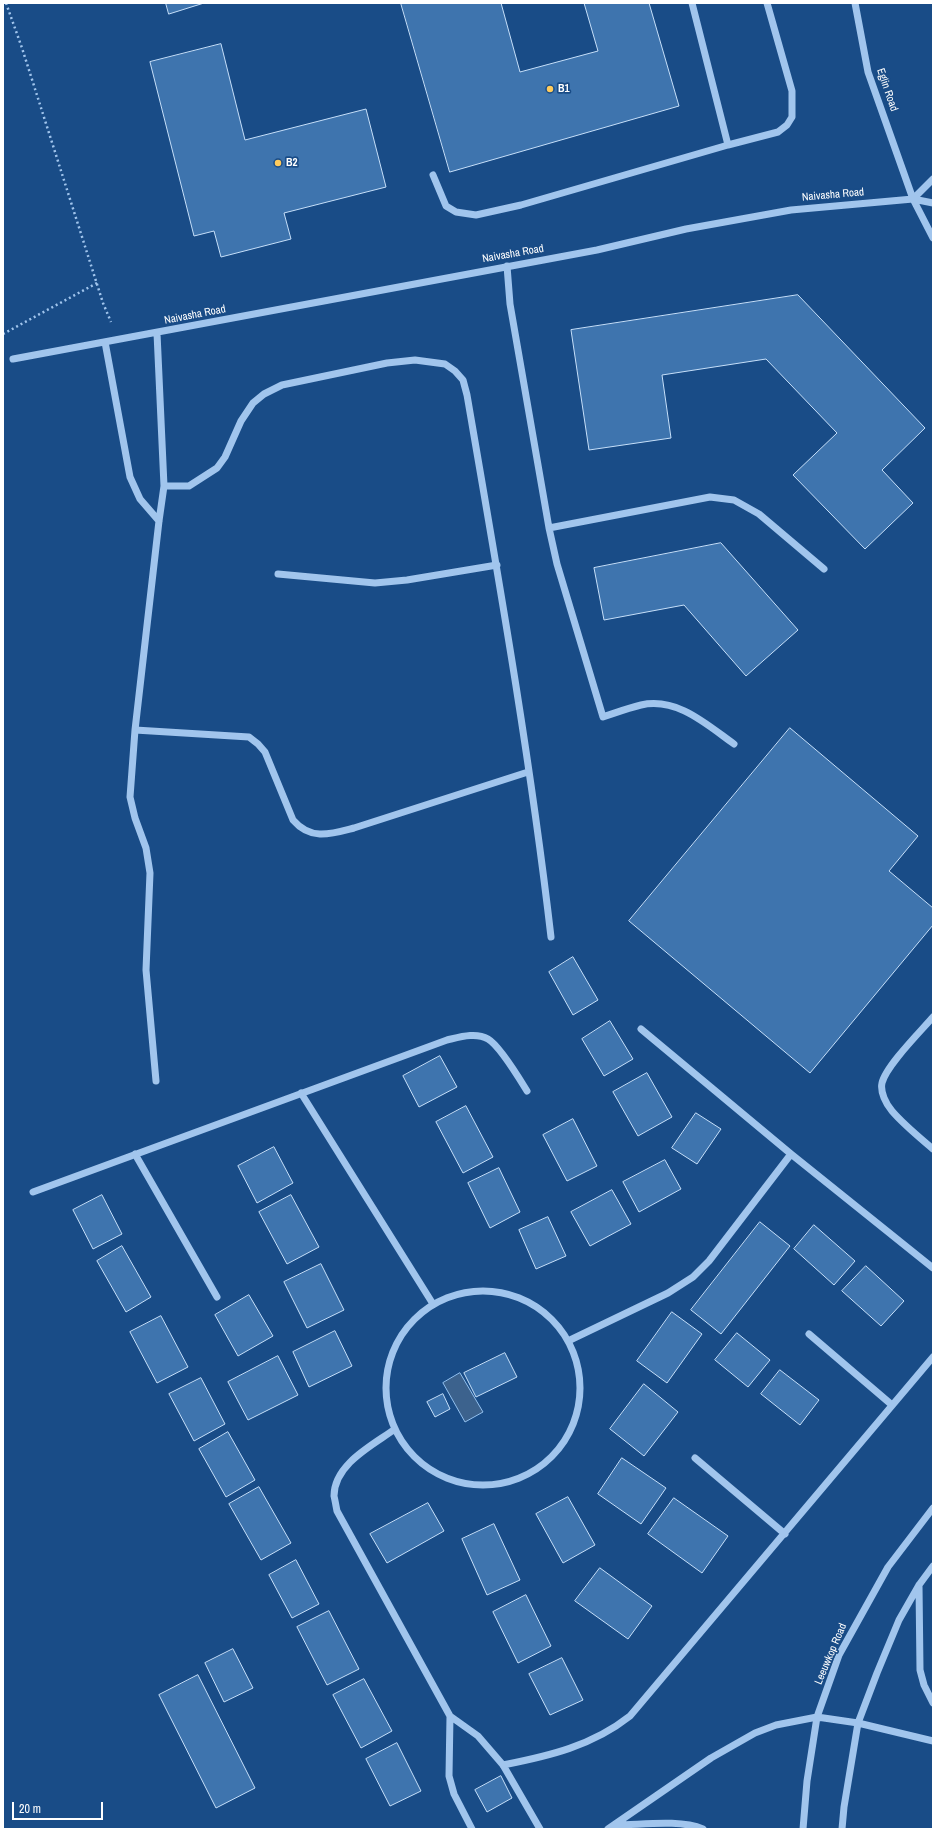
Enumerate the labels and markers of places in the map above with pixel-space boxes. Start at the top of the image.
place label: B1 [558,82,570,96]
marker: B1 [545,84,555,94]
place label: B2 [286,156,298,170]
marker: B2 [273,158,283,168]

